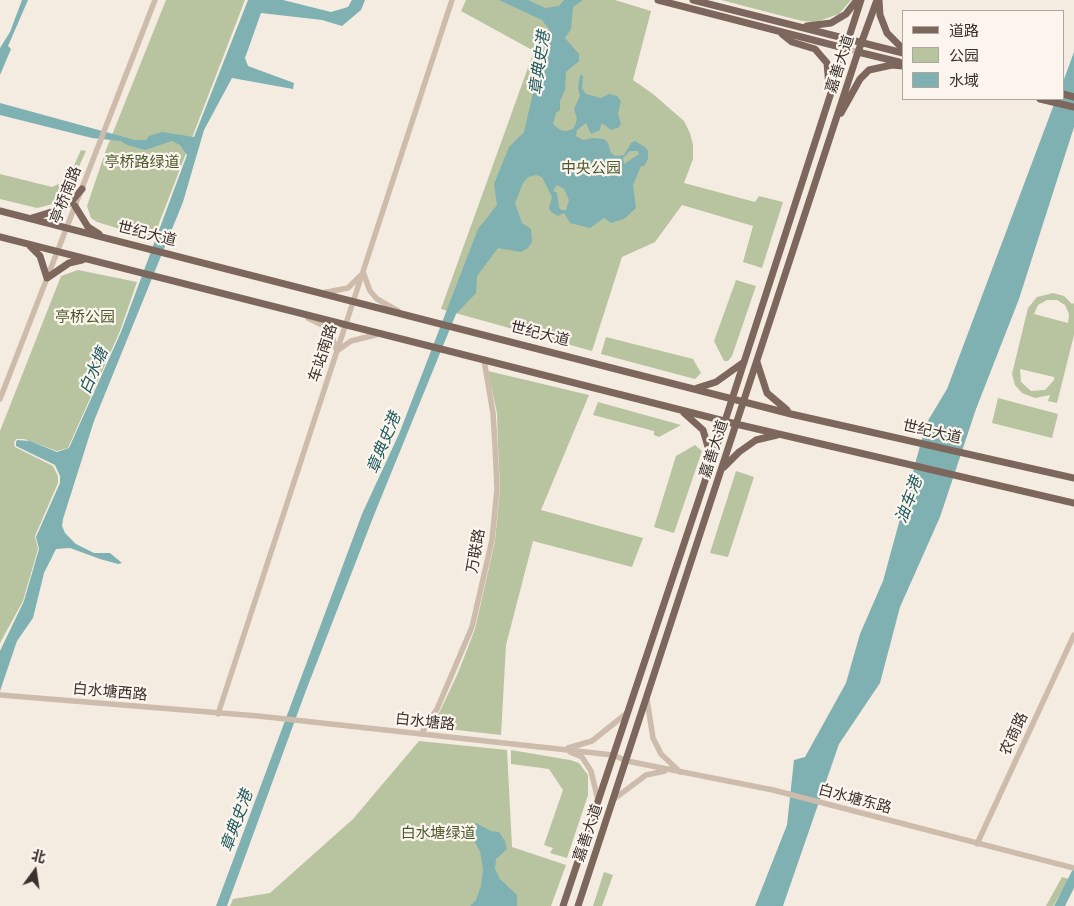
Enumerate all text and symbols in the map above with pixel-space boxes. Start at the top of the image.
legend [902,10,1064,100]
text: 道路 [949,21,979,40]
water label: 章典史港 [526,30,554,96]
street label: 嘉善大道 [822,33,858,95]
text: 公园 [949,46,979,65]
text: 水域 [949,71,979,90]
park label: 亭桥路绿道 [105,153,179,171]
park label: 中央公园 [561,159,621,177]
street label: 亭桥南路 [47,164,85,226]
street label: 世纪大道 [116,218,178,250]
park label: 亭桥公园 [55,308,115,326]
street label: 世纪大道 [509,318,571,350]
street label: 车站南路 [305,322,341,384]
water label: 白水塘 [76,345,112,397]
water label: 章典史港 [363,410,405,476]
street label: 世纪大道 [901,416,963,448]
street label: 嘉善大道 [696,418,732,480]
water label: 油车港 [891,474,927,526]
street label: 万联路 [463,527,489,575]
street label: 白水塘西路 [72,680,148,704]
street label: 白水塘路 [394,710,456,734]
street label: 农商路 [996,710,1032,758]
street label: 白水塘东路 [816,781,894,817]
water label: 章典史港 [217,788,257,854]
street label: 嘉善大道 [570,802,606,864]
park label: 白水塘绿道 [401,824,475,842]
north arrow [10,846,60,896]
text: 北 [30,846,48,867]

